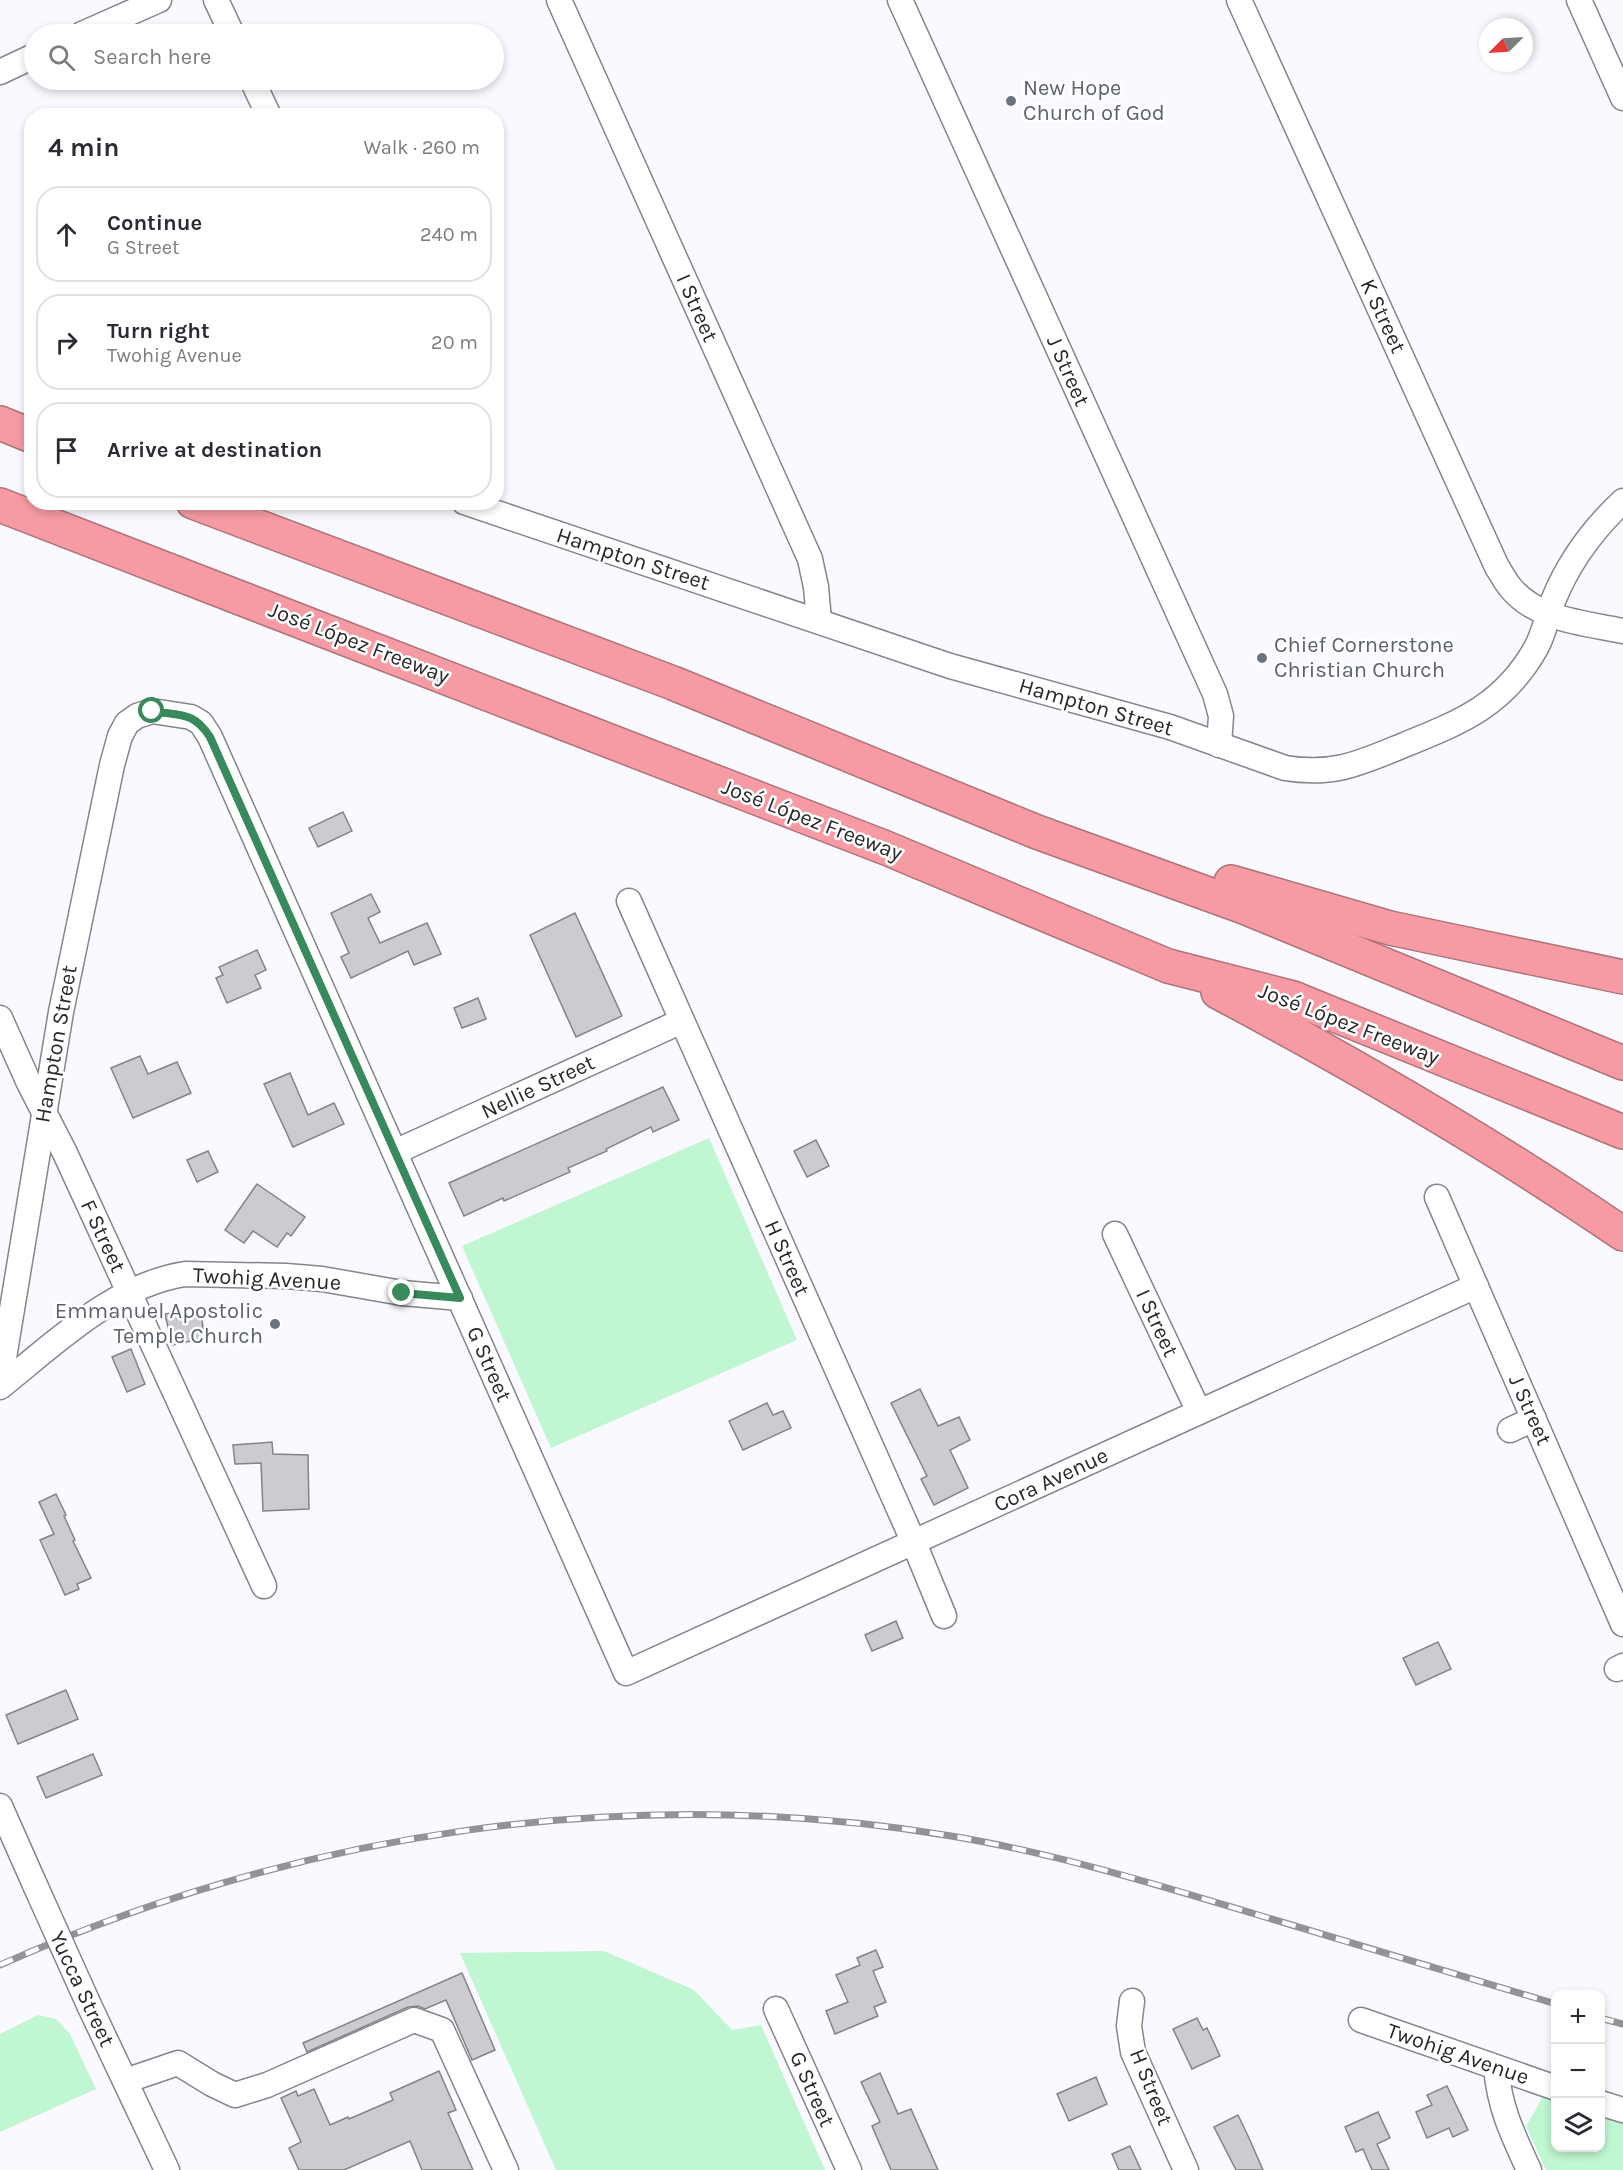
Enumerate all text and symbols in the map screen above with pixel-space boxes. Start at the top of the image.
north arrow [1479,18,1533,72]
search box [24,24,504,90]
icon: search [45,41,78,74]
text: Search here [93,44,211,70]
place label: New Hope Church of God [1023,75,1165,126]
marker: New Hope Church of God [1004,94,1018,108]
text: 4 min [48,132,119,163]
text: Walk · 260 m [363,136,480,159]
text: Continue [107,210,202,236]
icon: ahead [50,218,83,251]
text: 240 m [420,223,478,246]
text: G Street [107,236,180,259]
street label: I Street [671,270,723,346]
street label: K Street [1355,275,1411,357]
text: Turn right [107,318,210,344]
icon: right [50,326,83,359]
text: 20 m [431,331,478,354]
street label: J Street [1041,332,1095,410]
text: Twohig Avenue [107,344,242,367]
icon: arrive [50,434,83,467]
text: Arrive at destination [107,437,322,463]
street label: Hampton Street [553,522,713,596]
street label: José López Freeway [265,597,453,689]
place label: Chief Cornerstone Christian Church [1274,632,1454,683]
marker: Chief Cornerstone Christian Church [1255,651,1269,665]
street label: Hampton Street [1016,673,1176,741]
route start [138,697,164,723]
street label: José López Freeway [718,774,906,866]
street label: Hampton Street [29,963,83,1125]
street label: José López Freeway [1255,978,1443,1070]
street label: Nellie Street [477,1049,599,1125]
street label: F Street [75,1196,131,1276]
street label: H Street [759,1216,815,1300]
street label: Twohig Avenue [192,1262,342,1296]
route end [388,1279,414,1305]
street label: I Street [1130,1285,1184,1361]
place label: Emmanuel Apostolic Temple Church [55,1298,263,1349]
marker: Emmanuel Apostolic Temple Church [268,1317,282,1331]
street label: G Street [461,1322,517,1406]
street label: J Street [1503,1371,1557,1449]
street label: Cora Avenue [990,1442,1112,1518]
street label: Yucca Street [44,1927,120,2051]
map controls [1551,1990,1605,2152]
button: + [1551,1990,1605,2044]
street label: Twohig Avenue [1384,2018,1532,2090]
button: − [1551,2044,1605,2098]
street label: H Street [1124,2045,1178,2129]
street label: G Street [784,2047,840,2131]
button: layers [1551,2098,1605,2152]

